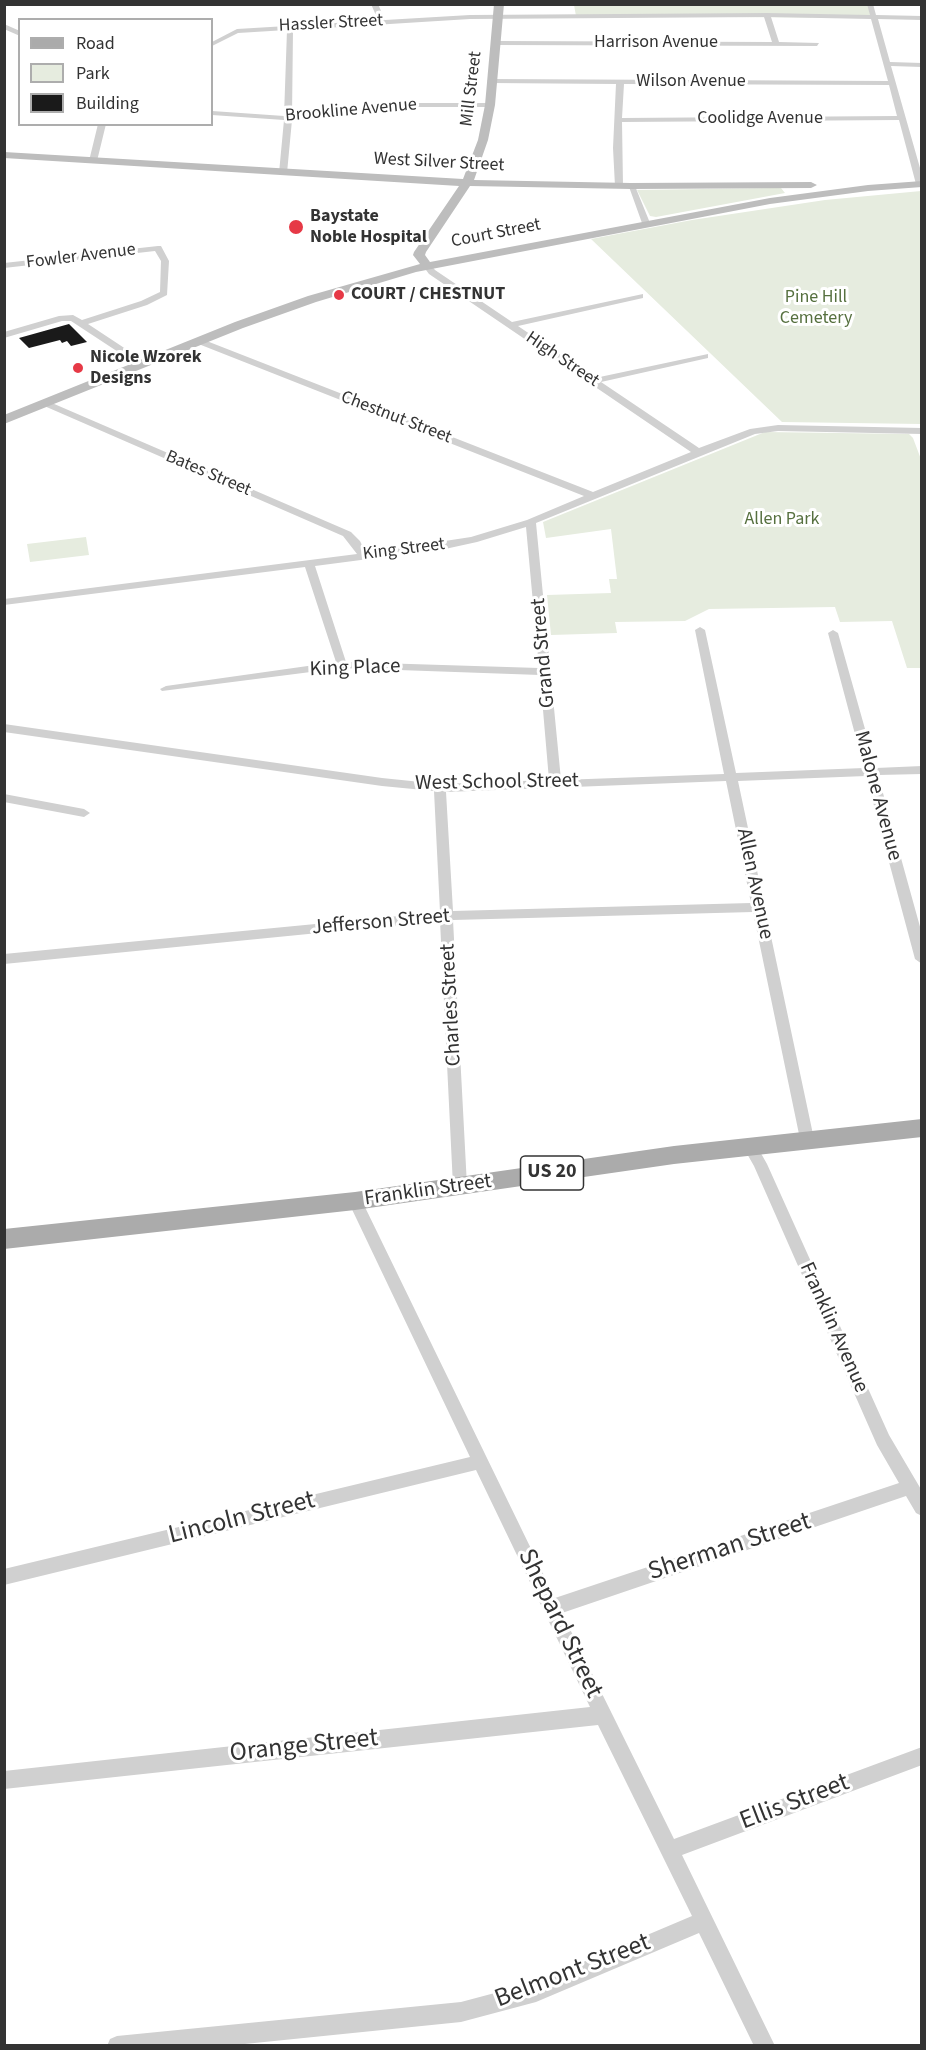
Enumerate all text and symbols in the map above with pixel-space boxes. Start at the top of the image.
street label: Hassler Street [278,10,384,38]
legend [18,18,213,126]
text: Road [76,31,115,56]
street label: Harrison Avenue [594,32,718,54]
street label: Mill Street [457,50,487,128]
text: Park [76,61,110,86]
street label: Wilson Avenue [636,71,746,93]
text: Building [76,91,139,116]
street label: Brookline Avenue [284,94,418,128]
street label: Coolidge Avenue [697,108,823,130]
street label: West Silver Street [373,149,505,177]
place label: Baystate Noble Hospital [310,206,427,248]
street label: Court Street [449,215,543,253]
marker: Baystate Noble Hospital [287,218,305,236]
street label: Fowler Avenue [25,240,137,274]
place label: COURT / CHESTNUT [351,284,505,306]
park label: Pine Hill Cemetery [780,287,852,330]
marker: COURT / CHESTNUT [332,288,346,302]
street label: High Street [521,328,603,392]
place label: Nicole Wzorek Designs [90,347,202,389]
marker: Nicole Wzorek Designs [71,361,85,375]
street label: Chestnut Street [338,387,454,449]
street label: Bates Street [162,446,254,502]
park label: Allen Park [745,509,819,531]
street label: King Street [362,534,446,566]
street label: Grand Street [527,597,561,709]
street label: King Place [309,655,401,683]
street label: Malone Avenue [848,728,906,864]
street label: West School Street [415,769,579,797]
street label: Allen Avenue [730,826,778,942]
street label: Jefferson Street [311,904,451,942]
street label: Charles Street [436,943,468,1067]
road number: US 20 [520,1156,584,1190]
street label: Franklin Street [363,1170,493,1212]
street label: Franklin Avenue [793,1259,873,1397]
street label: Lincoln Street [166,1486,318,1552]
street label: Sherman Street [645,1507,815,1589]
street label: Shepard Street [510,1545,608,1703]
street label: Orange Street [228,1724,380,1770]
street label: Ellis Street [736,1768,854,1838]
street label: Belmont Street [491,1928,655,2016]

